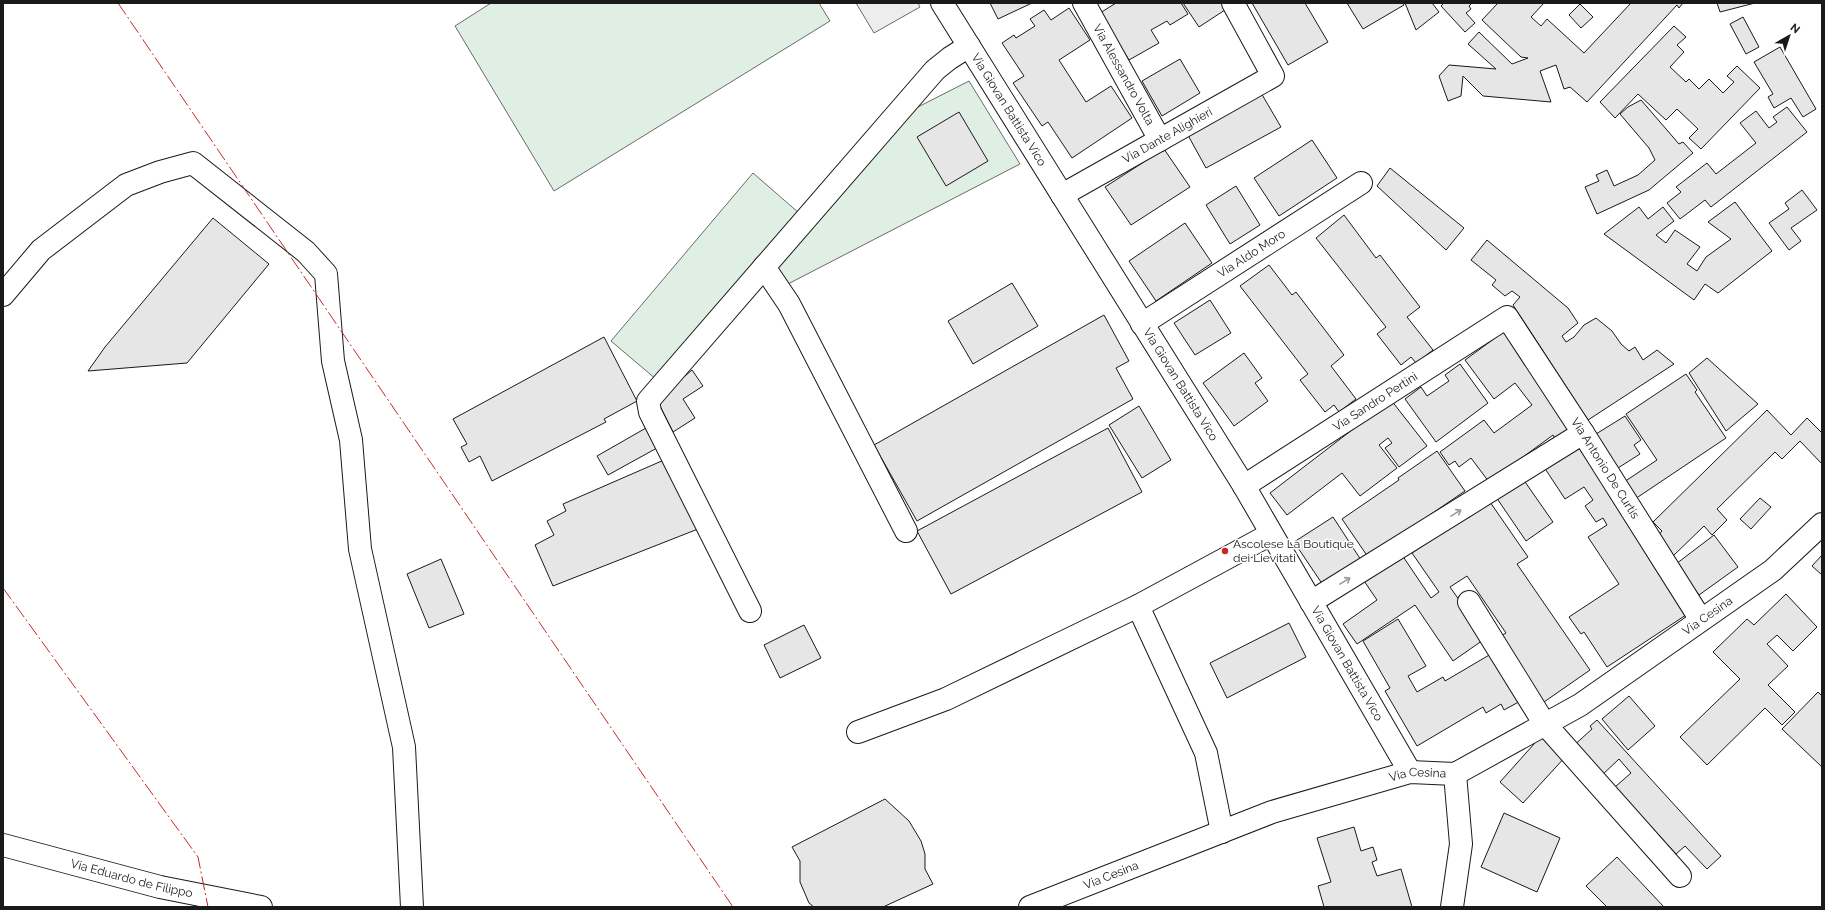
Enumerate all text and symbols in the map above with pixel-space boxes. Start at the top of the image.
north arrow [1769,16,1809,56]
text: N [1788,21,1802,36]
street label: Via Alessandro Volta [1090,22,1157,128]
street label: Via Giovan Battista Vico [968,51,1049,169]
street label: Via Dante Alighieri [1120,105,1215,166]
street label: Via Aldo Moro [1215,227,1288,281]
street label: Via Giovan Battista Vico [1140,326,1221,443]
street label: Via Sandro Pertini [1330,369,1420,434]
street label: Via Antonio De Curtis [1568,415,1642,522]
one-way arrow [1450,509,1462,517]
place label: Ascolese La Boutique dei Lievitati [1233,537,1354,565]
marker: Ascolese La Boutique dei Lievitati [1220,546,1230,556]
one-way arrow [1339,577,1351,585]
street label: Via Cesina [1680,594,1735,638]
street label: Via Giovan Battista Vico [1308,604,1386,723]
street label: Via Cesina [1387,765,1446,785]
street label: Via Eduardo de Filippo [69,856,194,900]
street label: Via Cesina [1082,858,1140,892]

